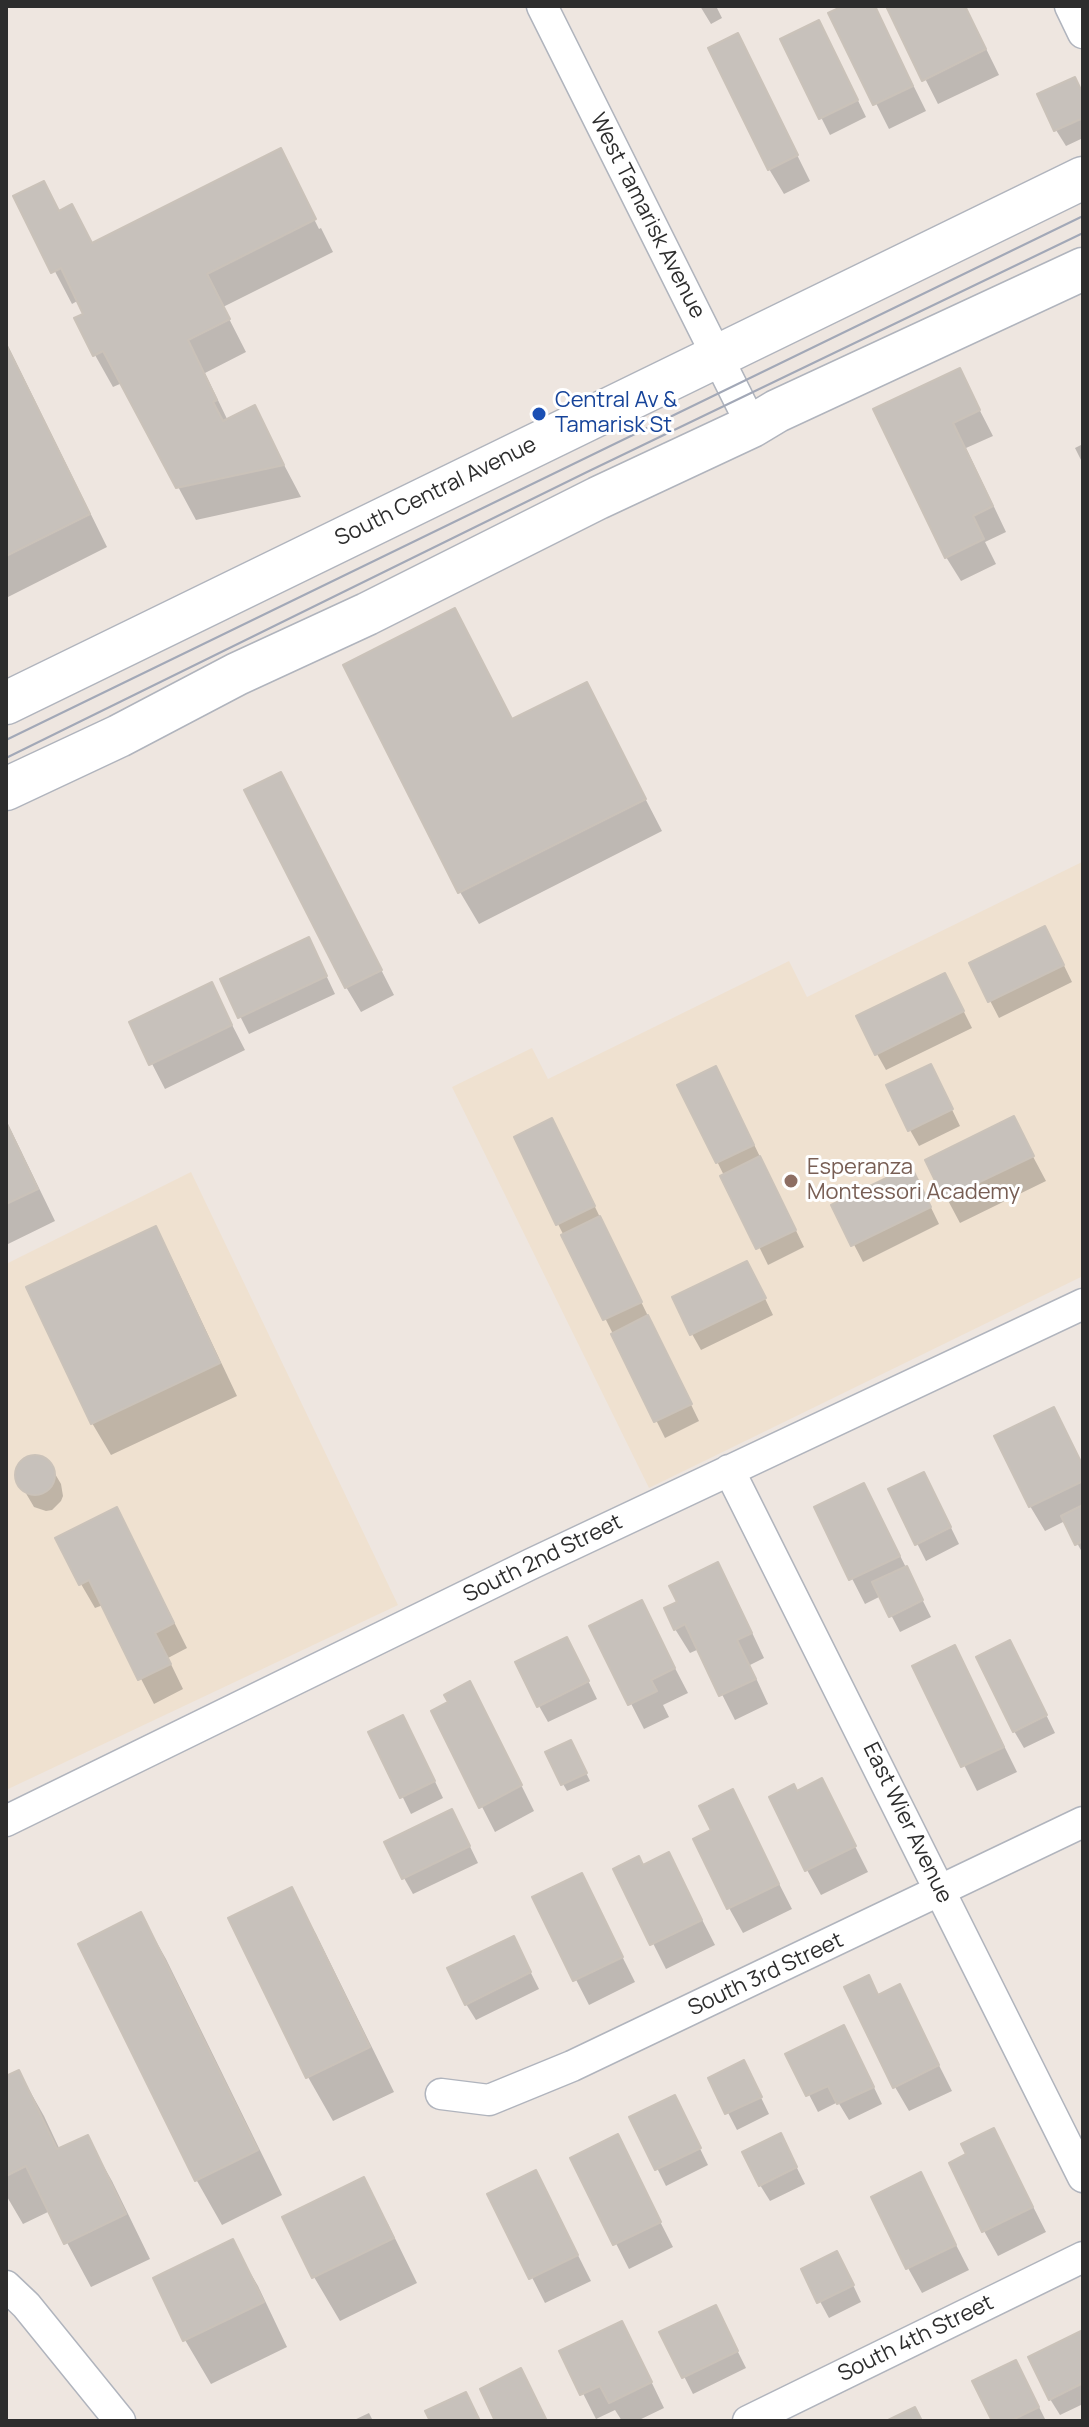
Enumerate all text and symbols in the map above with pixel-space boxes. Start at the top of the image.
street label: West Tamarisk Avenue [584,109,710,323]
place label: Central Av & Tamarisk St [555,388,677,440]
marker: Central Av & Tamarisk St [530,405,548,423]
street label: South Central Avenue [331,432,541,552]
place label: Esperanza Montessori Academy [807,1155,1020,1206]
marker: Esperanza Montessori Academy [782,1172,800,1190]
street label: South 2nd Street [459,1509,627,1609]
street label: East Wier Avenue [857,1738,957,1908]
street label: South 3rd Street [684,1928,848,2022]
street label: South 4th Street [834,2290,998,2388]

